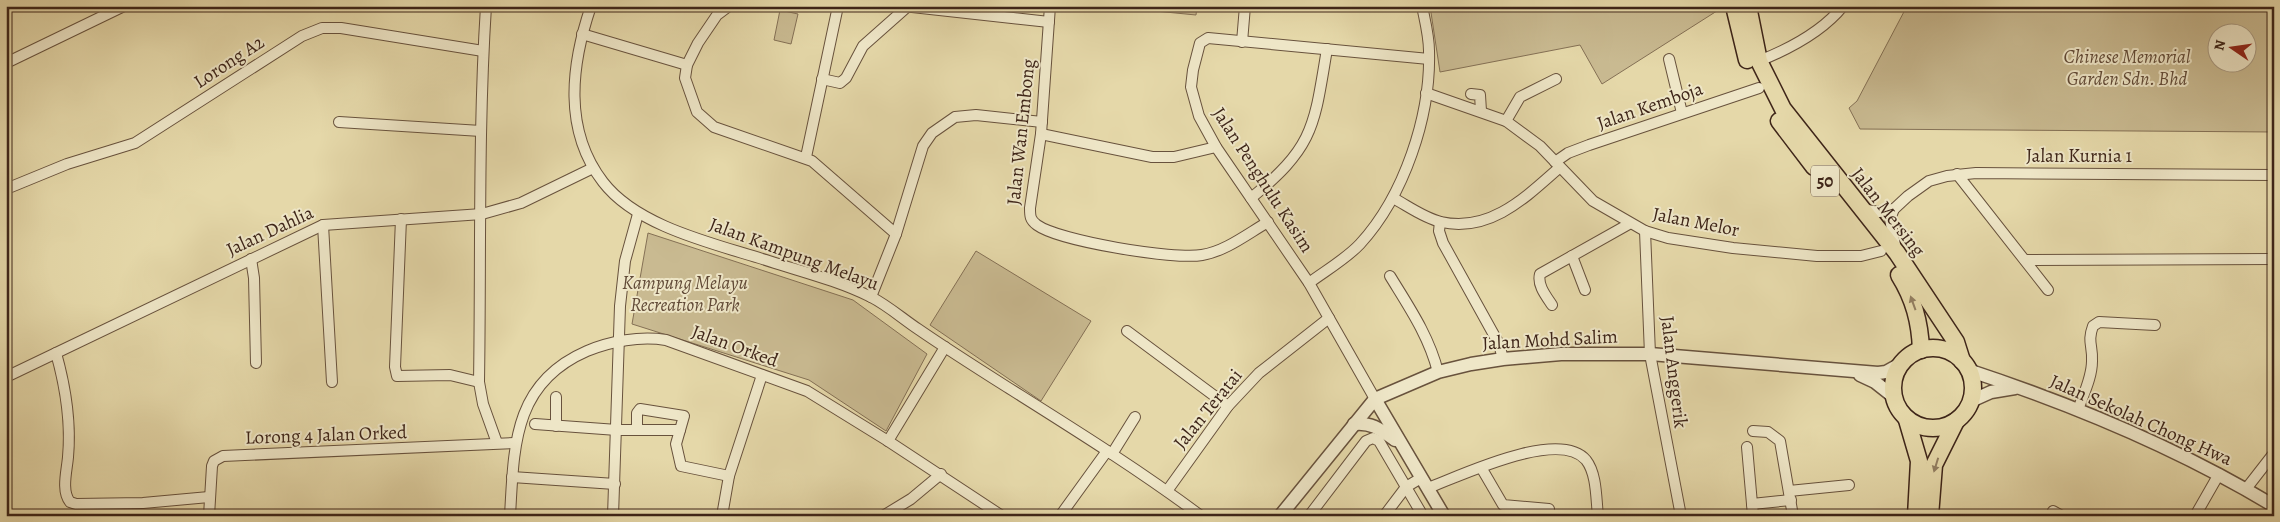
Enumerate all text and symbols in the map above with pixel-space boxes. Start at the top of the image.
north arrow [2208,22,2258,72]
street label: Lorong A2 [189,29,269,95]
text: N [2209,38,2230,52]
park label: Chinese Memorial Garden Sdn. Bhd [2063,44,2191,92]
street label: Jalan Wan Embong [1000,57,1042,206]
street label: Jalan Kemboja [1593,76,1707,136]
street label: Jalan Penghulu Kasim [1206,102,1320,258]
street label: Jalan Kurnia 1 [2026,143,2133,169]
street label: Jalan Mersing [1845,162,1931,262]
road number: 50 [1811,166,1839,197]
street label: Jalan Dahlia [222,199,318,263]
street label: Jalan Melor [1650,201,1742,243]
street label: Jalan Kampung Melayu [706,211,883,297]
park label: Kampung Melayu Recreation Park [622,270,748,318]
one-way arrow [1909,295,1916,310]
street label: Jalan Anggerik [1654,314,1694,430]
street label: Jalan Orked [688,318,783,374]
street label: Jalan Mohd Salim [1482,323,1619,357]
street label: Jalan Teratai [1168,363,1248,455]
street label: Jalan Sekolah Chong Hwa [2046,368,2236,472]
street label: Lorong 4 Jalan Orked [245,419,408,451]
one-way arrow [1931,458,1939,473]

